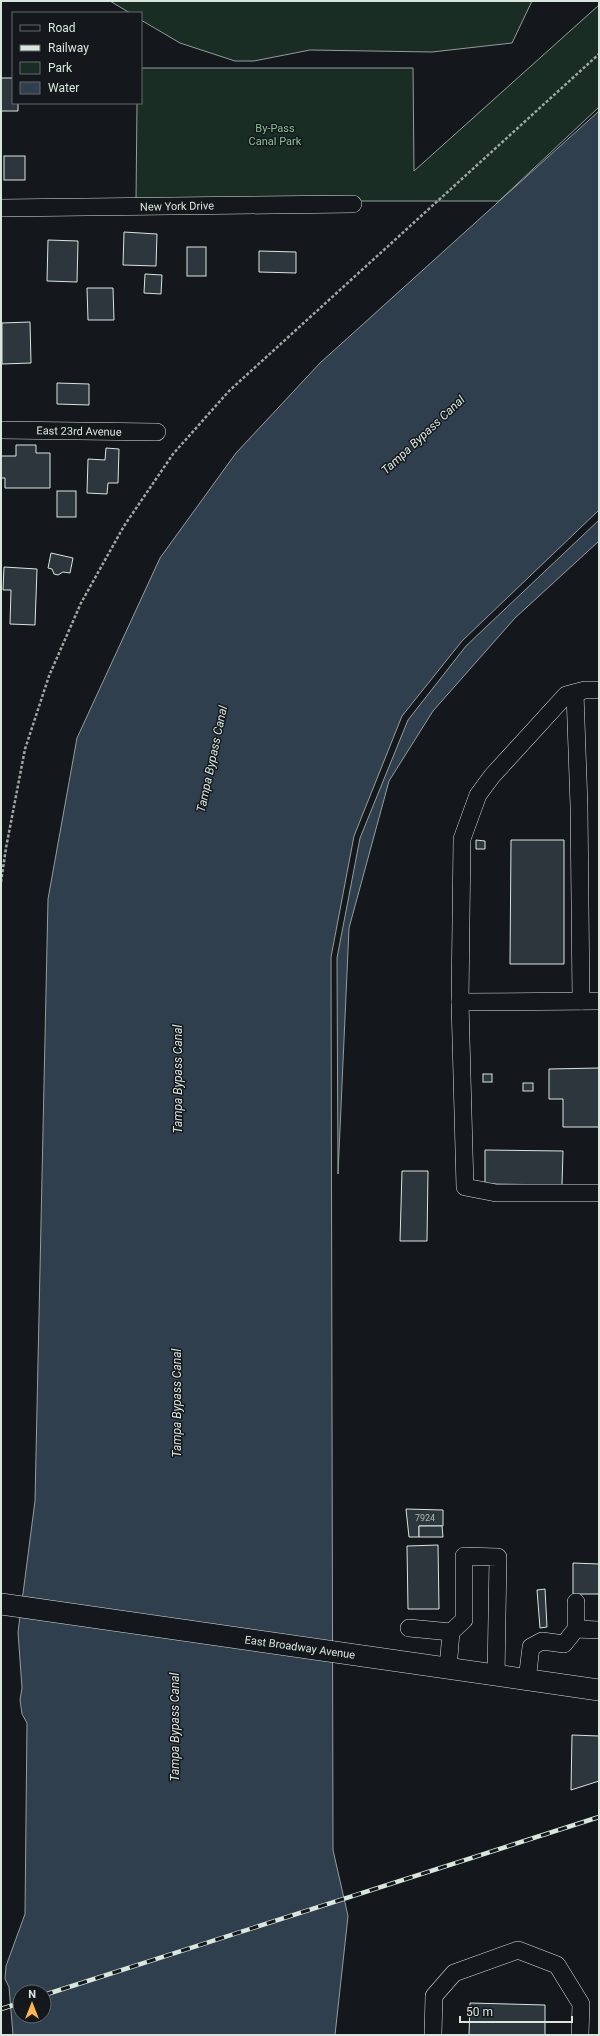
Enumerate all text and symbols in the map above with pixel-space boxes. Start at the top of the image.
legend [12,12,142,104]
text: Road [48,21,76,35]
text: Railway [48,41,89,55]
text: Park [48,61,73,75]
text: Water [48,81,79,95]
park label: By-Pass Canal Park [249,122,302,148]
street label: New York Drive [140,199,214,214]
water label: Tampa Bypass Canal [378,393,468,477]
street label: East 23rd Avenue [36,424,122,439]
water label: Tampa Bypass Canal [194,704,230,814]
water label: Tampa Bypass Canal [171,1024,185,1133]
water label: Tampa Bypass Canal [170,1348,184,1457]
house number: 7924 [415,1513,435,1523]
street label: East Broadway Avenue [244,1633,356,1662]
water label: Tampa Bypass Canal [168,1672,182,1781]
north arrow [12,1984,52,2024]
text: N [28,1988,36,2001]
scale bar [460,1998,572,2024]
text: 50 m [466,2005,493,2019]

